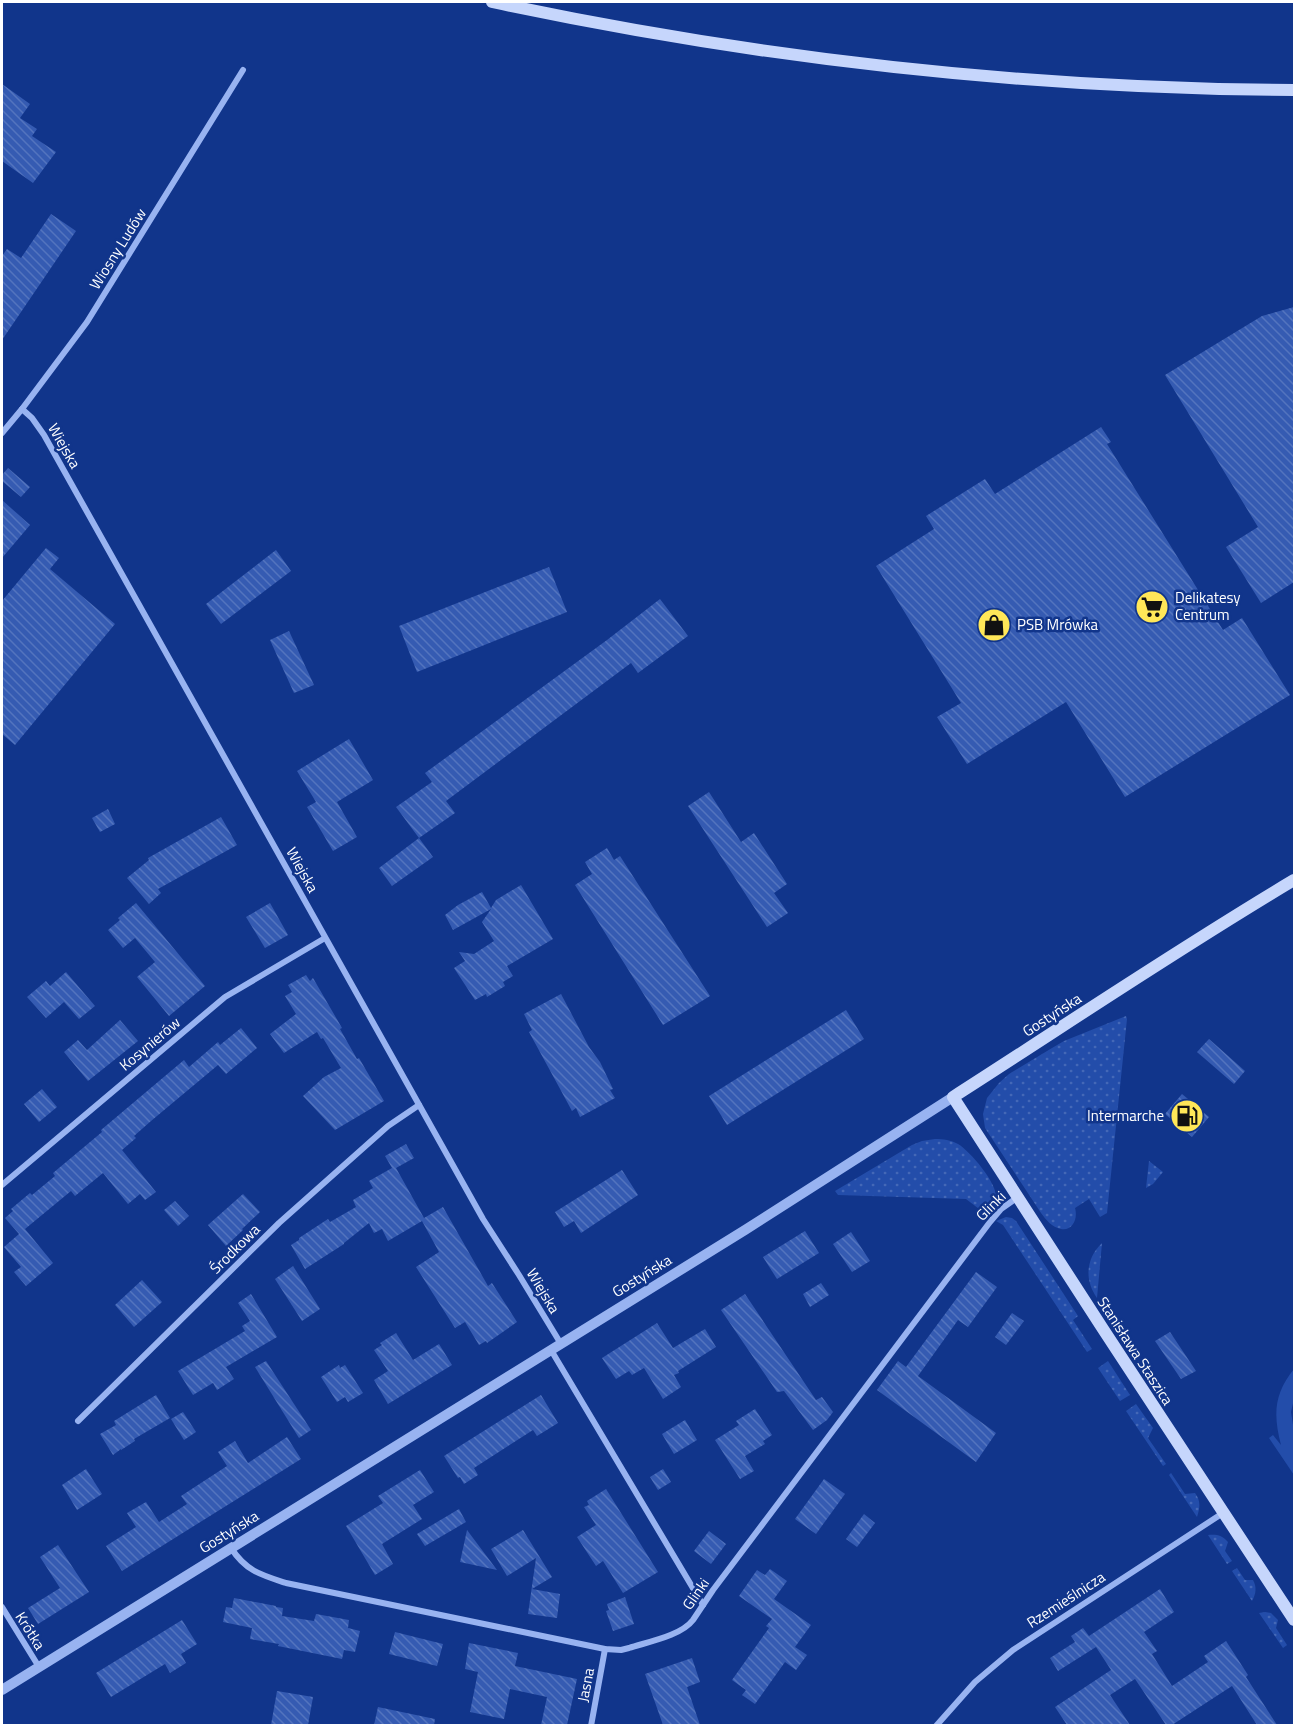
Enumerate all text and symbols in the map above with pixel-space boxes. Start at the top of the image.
street label: Wiosny Ludów [83,204,152,294]
street label: Wiejska [42,419,87,473]
place label: Delikatesy Centrum [1175,586,1241,626]
supermarket icon: Delikatesy Centrum [1134,589,1170,625]
shop icon: PSB Mrówka [976,607,1012,643]
place label: PSB Mrówka [1017,613,1099,636]
street label: Wiejska [280,843,325,897]
street label: Gostyńska [1018,987,1086,1042]
street label: Kosynierów [114,1011,185,1076]
fuel station icon: Intermarche [1169,1098,1205,1134]
place label: Intermarche [1087,1104,1164,1127]
street label: Glinki [970,1185,1011,1226]
street label: Środkowa [204,1218,265,1279]
street label: Gostyńska [608,1248,676,1303]
street label: Wiejska [521,1264,566,1318]
street label: Stanisława Staszica [1092,1292,1179,1410]
street label: Gostyńska [195,1504,263,1559]
street label: Rzemieślnicza [1022,1565,1110,1634]
street label: Glinki [676,1573,715,1614]
street label: Krótka [10,1607,51,1655]
street label: Jasna [571,1665,600,1704]

